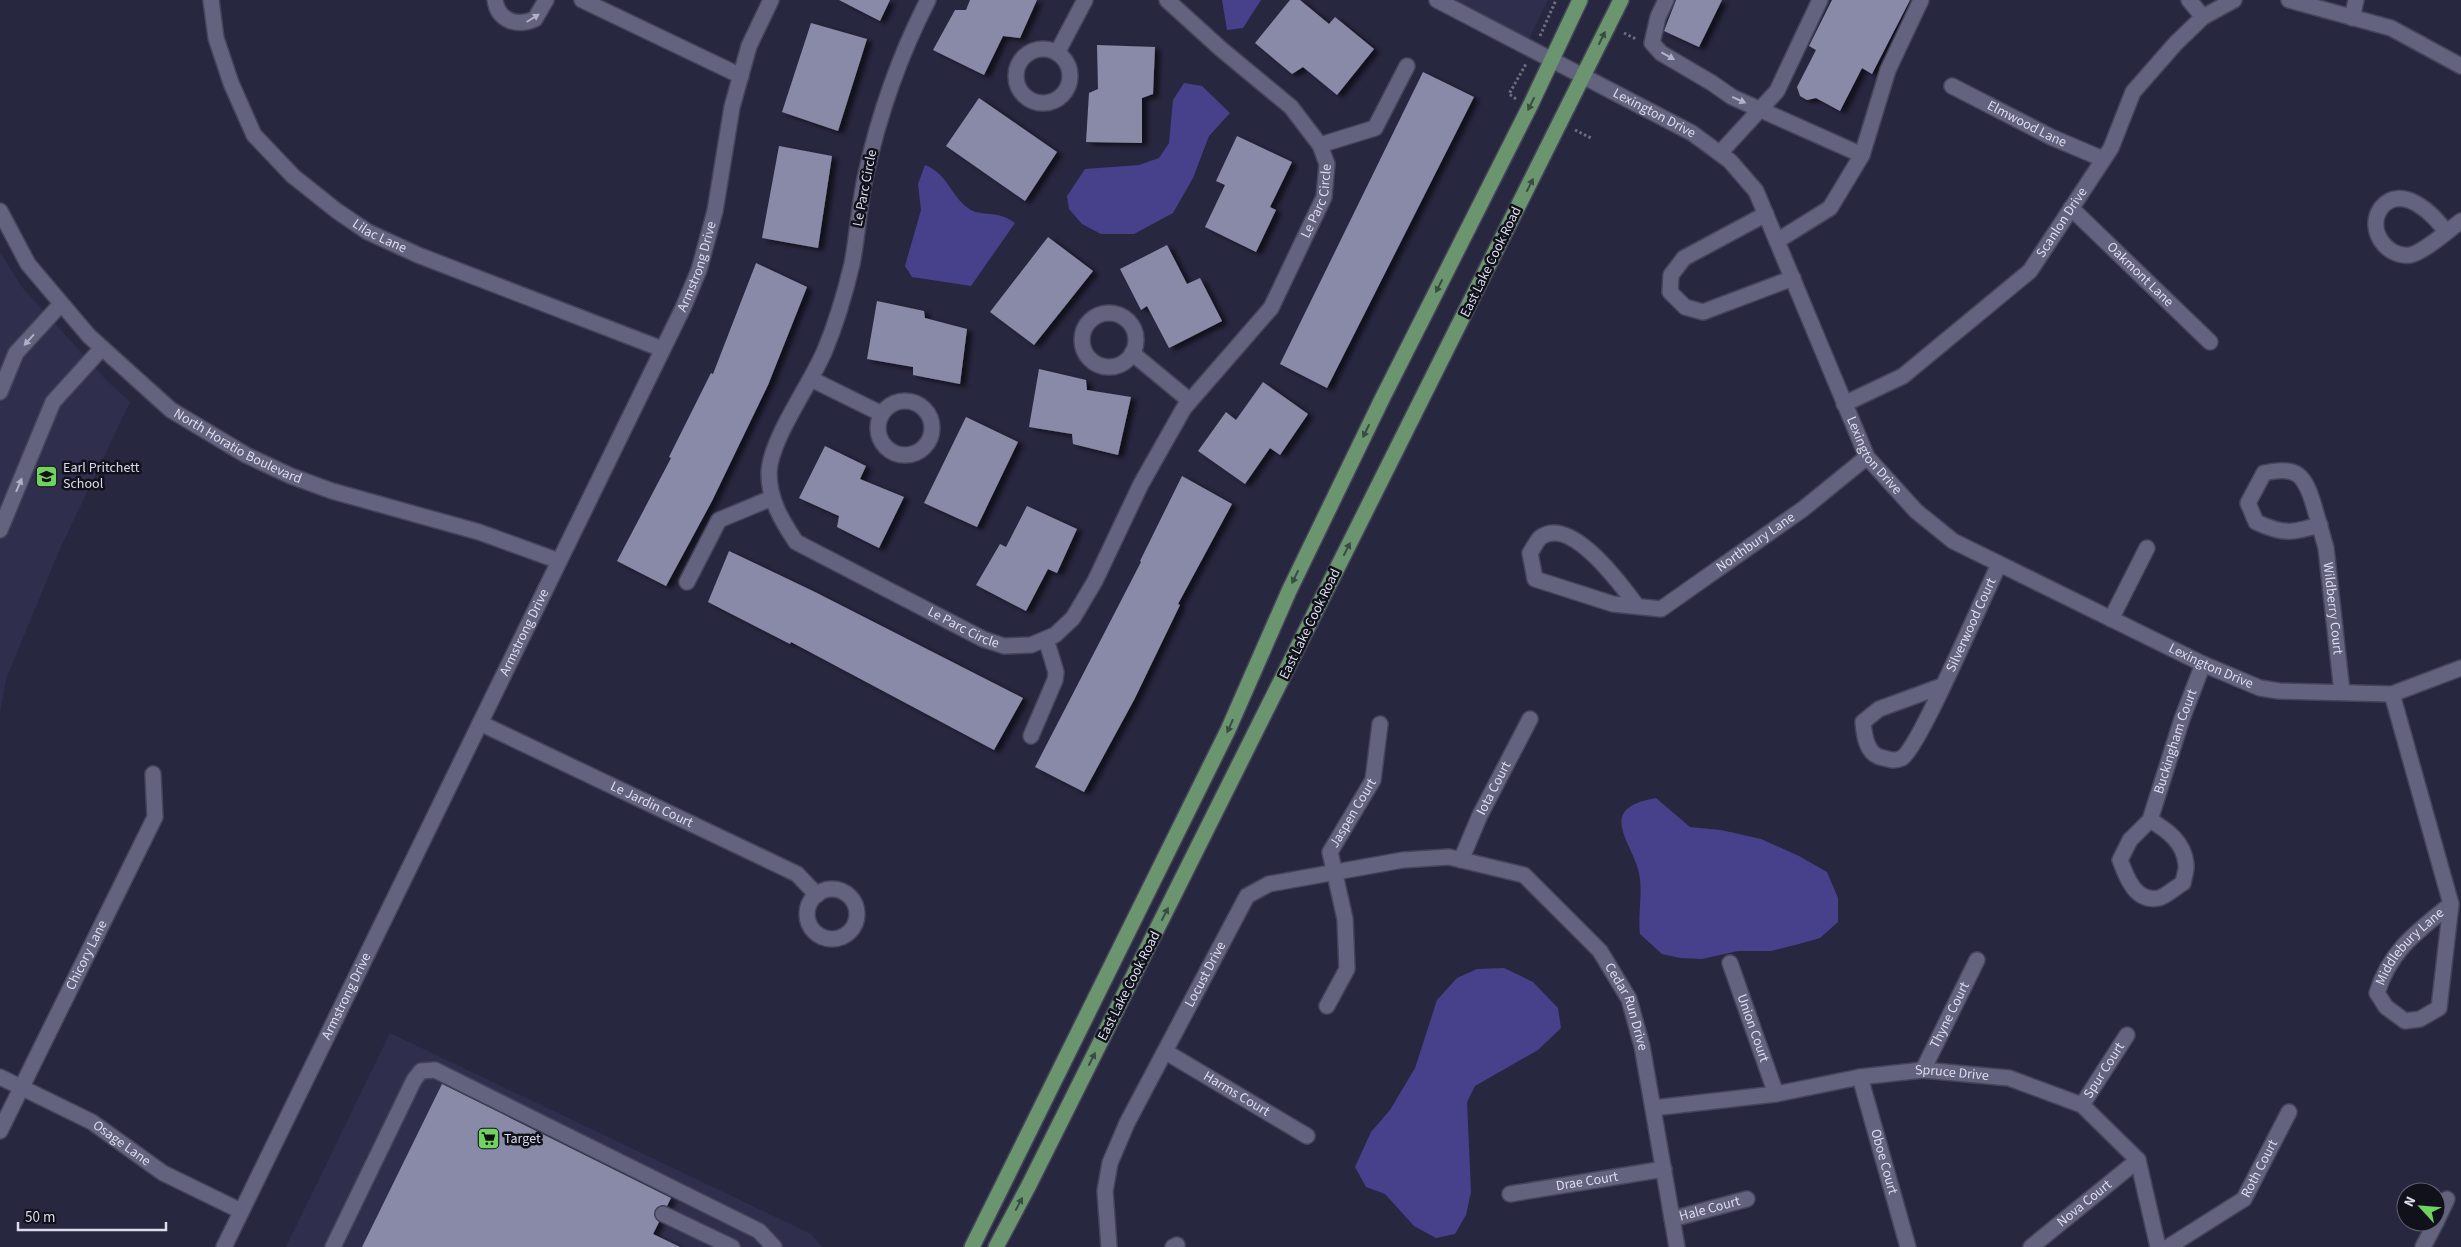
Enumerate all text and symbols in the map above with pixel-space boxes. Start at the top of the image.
one-way arrow [526,13,539,22]
one-way arrow [1598,31,1607,46]
one-way arrow [1661,52,1674,61]
street label: Lexington Drive [1609,83,1699,143]
street label: Elmwood Lane [1983,96,2070,152]
one-way arrow [1526,97,1534,111]
one-way arrow [1732,97,1746,105]
street label: Le Parc Circle [848,148,882,228]
street label: Le Parc Circle [1296,163,1337,241]
one-way arrow [1526,177,1534,192]
street label: Scanlon Drive [2031,183,2092,262]
street label: East Lake Cook Road [1456,203,1526,321]
street label: Lilac Lane [348,214,410,258]
street label: Armstrong Drive [672,219,722,315]
street label: Oakmont Lane [2102,238,2178,312]
one-way arrow [1435,279,1443,293]
one-way arrow [23,333,34,346]
street label: North Horatio Boulevard [170,404,305,489]
street label: Lexington Drive [1841,413,1907,499]
one-way arrow [1362,424,1370,438]
place label: Earl Pritchett School [63,458,140,494]
school or university icon: Earl Pritchett School [35,464,59,488]
one-way arrow [15,478,23,492]
street label: Northbury Lane [1712,507,1799,577]
one-way arrow [1343,542,1351,556]
street label: Wildberry Court [2318,561,2348,656]
street label: East Lake Cook Road [1275,565,1345,683]
one-way arrow [1291,570,1299,584]
street label: Silverwood Court [1941,574,2002,676]
street label: Armstrong Drive [495,586,554,679]
street label: Le Parc Circle [924,602,1002,654]
street label: Lexington Drive [2165,639,2256,694]
street label: Buckingham Court [2149,686,2203,797]
one-way arrow [1225,719,1233,733]
street label: Iota Court [1472,758,1516,819]
street label: Jaspen Court [1325,774,1382,852]
street label: Le Jardin Court [607,776,696,833]
street label: Middlebury Lane [2371,903,2449,988]
one-way arrow [1161,906,1169,921]
street label: Chicory Lane [61,917,113,994]
street label: East Lake Cook Road [1093,928,1165,1044]
street label: Locust Drive [1180,938,1231,1011]
street label: Armstrong Drive [317,949,376,1043]
street label: Cedar Run Drive [1599,959,1653,1052]
street label: Thyne Court [1925,978,1975,1052]
street label: Union Court [1732,991,1774,1065]
street label: Spur Court [2079,1038,2130,1103]
one-way arrow [1088,1052,1096,1066]
street label: Spruce Drive [1914,1060,1990,1086]
street label: Harms Court [1199,1066,1274,1122]
street label: Osage Lane [89,1116,155,1171]
supermarket icon: Target [476,1127,500,1151]
street label: Oboe Court [1865,1127,1903,1197]
place label: Target [504,1129,541,1149]
street label: Roth Court [2236,1136,2283,1201]
street label: Drae Court [1554,1167,1620,1196]
street label: Nova Court [2053,1175,2116,1232]
north arrow [2396,1182,2446,1232]
street label: Hale Court [1677,1191,1743,1227]
text: N [2399,1193,2421,1210]
one-way arrow [1015,1197,1023,1211]
scale bar [18,1200,165,1232]
text: 50 m [25,1207,55,1228]

